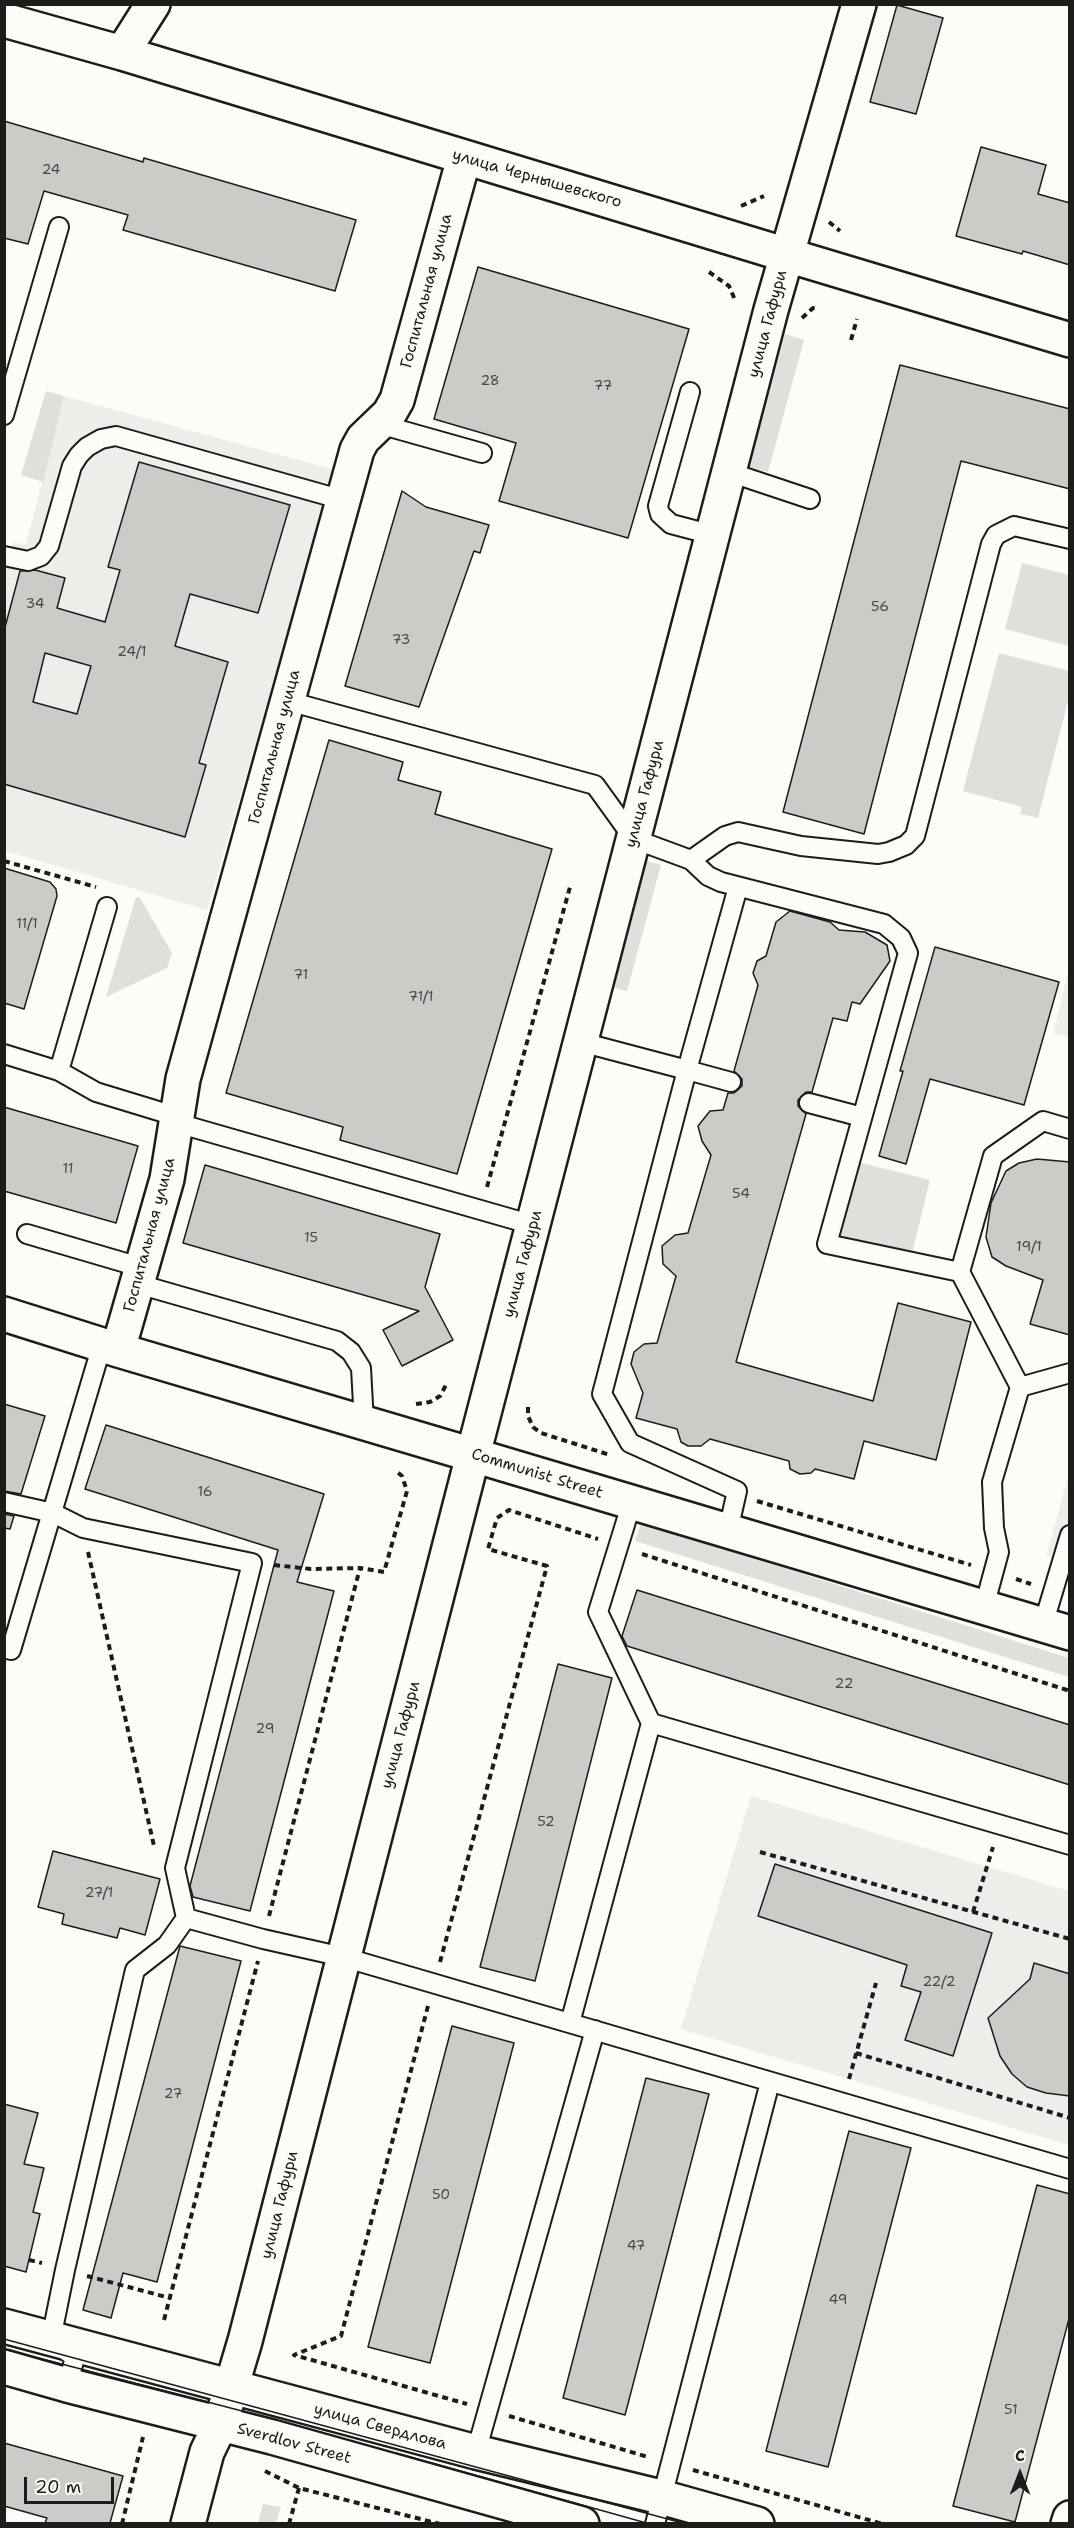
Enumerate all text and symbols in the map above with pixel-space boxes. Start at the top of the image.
street label: улица Чернышевского [450,146,624,212]
house number: 24 [42,162,60,178]
street label: Госпитальная улица [397,212,457,370]
street label: улица Гафури [744,268,792,380]
house number: 28 [480,373,500,389]
house number: 77 [594,378,612,394]
house number: 34 [25,596,45,612]
house number: 56 [871,599,889,615]
house number: 73 [392,632,410,648]
house number: 24/1 [117,644,147,660]
street label: Госпитальная улица [245,668,305,826]
street label: улица Гафури [621,738,669,850]
house number: 11/1 [16,916,38,932]
house number: 71 [294,967,308,983]
house number: 71/1 [408,989,434,1005]
street label: Госпитальная улица [120,1156,180,1314]
house number: 11 [62,1161,74,1177]
house number: 54 [732,1186,750,1202]
street label: улица Гафури [499,1208,547,1320]
house number: 15 [304,1230,318,1246]
house number: 19/1 [1016,1239,1042,1255]
street label: Communist Street [469,1445,605,1503]
house number: 16 [197,1484,213,1500]
house number: 22 [835,1676,853,1692]
street label: улица Гафури [377,1679,425,1791]
house number: 29 [256,1721,274,1737]
house number: 52 [537,1814,555,1830]
house number: 27/1 [85,1885,113,1901]
house number: 22/2 [922,1974,956,1990]
house number: 27 [164,2086,182,2102]
street label: улица Гафури [257,2149,303,2261]
house number: 50 [432,2187,450,2203]
house number: 47 [627,2238,645,2254]
house number: 49 [829,2292,847,2308]
street label: улица Свердлова [312,2400,448,2454]
house number: 51 [1004,2402,1018,2418]
street label: Sverdlov Street [235,2420,353,2468]
north arrow [990,2444,1050,2504]
text: С [1015,2445,1025,2466]
scale bar [27,2465,117,2503]
text: 20 m [35,2475,81,2499]

